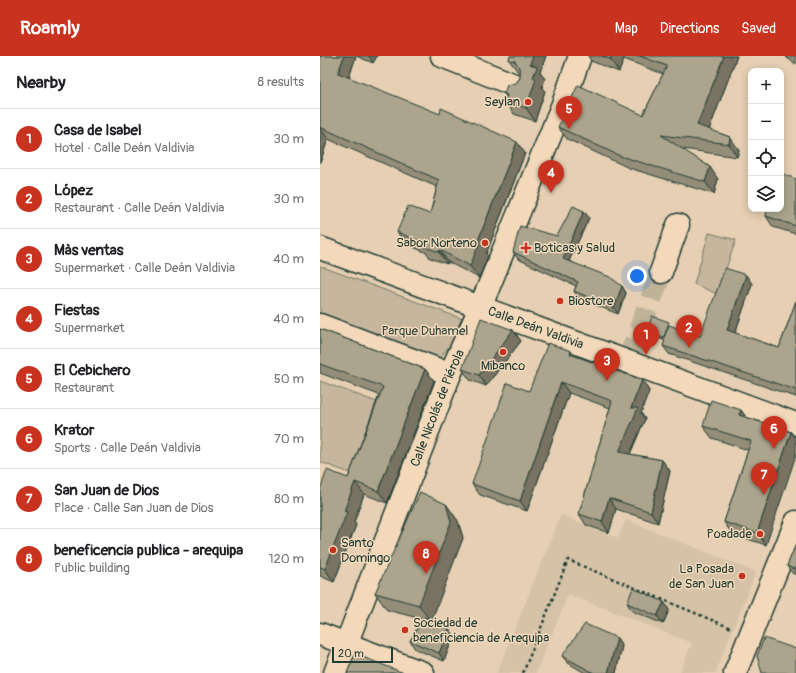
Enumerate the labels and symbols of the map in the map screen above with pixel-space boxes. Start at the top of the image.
place label: Seylan [484,94,520,110]
pin: 5 [556,96,582,129]
marker: Seylan [523,97,533,107]
pin: 4 [538,160,564,193]
place label: Sabor Norteno [396,235,477,251]
marker: Sabor Norteno [480,238,490,248]
place label: Boticas y Salud [534,240,615,256]
marker: Boticas y Salud [521,243,531,253]
your location [627,266,647,286]
place label: Biostore [568,293,614,309]
marker: Biostore [555,296,565,306]
street label: Calle Deán Valdivia [486,303,586,353]
pin: 2 [676,315,702,348]
pin: 1 [633,322,659,355]
park label: Parque Duhamel [382,323,468,339]
street label: Calle Nicolás de Piérola [407,347,468,469]
marker: Mibanco [498,347,508,357]
pin: 3 [594,348,620,381]
place label: Mibanco [481,358,525,374]
pin: 6 [761,416,787,449]
pin: 7 [751,462,777,495]
place label: Poadade [706,526,753,542]
marker: Poadade [755,529,765,539]
place label: Santo Domingo [341,535,390,566]
pin: 8 [413,541,439,574]
marker: Santo Domingo [328,545,338,555]
place label: La Posada de San Juan [669,561,734,592]
marker: La Posada de San Juan [737,571,747,581]
place label: Sociedad de beneficiencia de Arequipa [413,615,549,646]
marker: Sociedad de beneficiencia de Arequipa [400,625,410,635]
scale bar [332,645,393,664]

